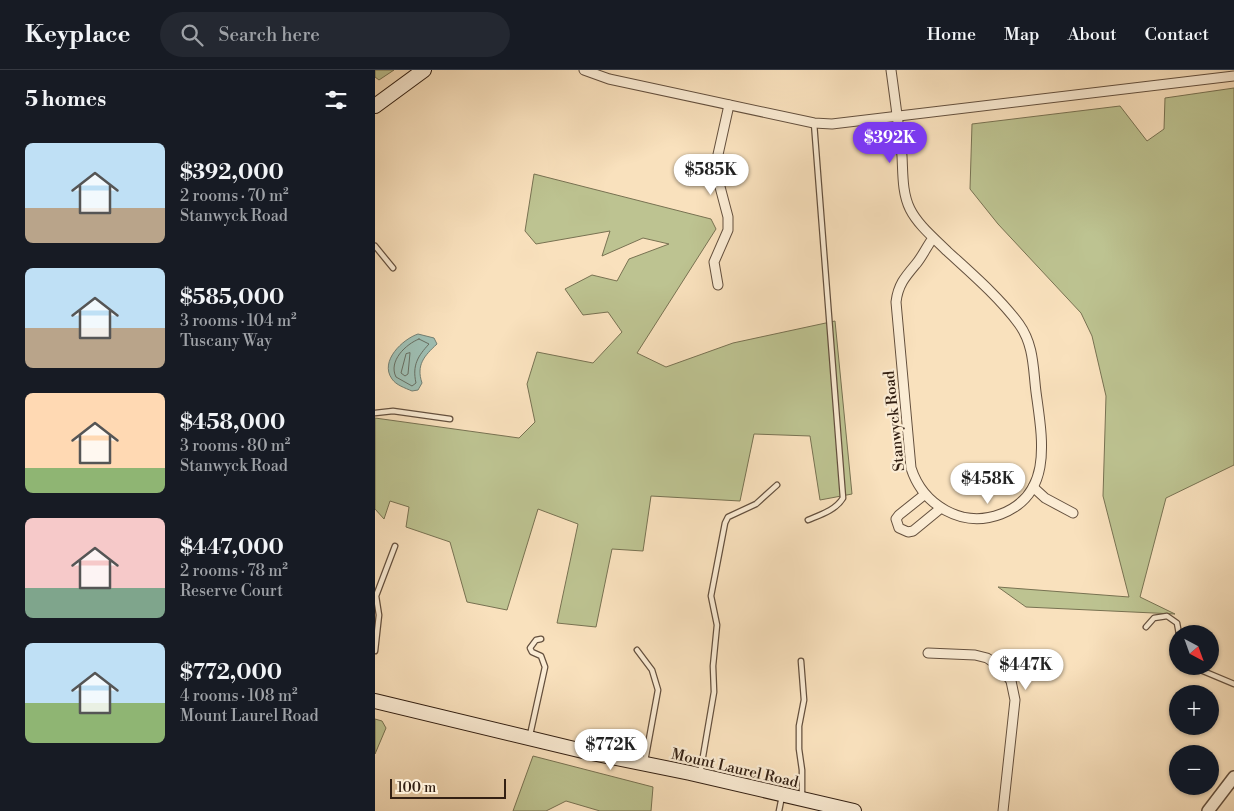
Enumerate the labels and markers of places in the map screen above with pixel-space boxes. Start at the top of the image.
pin: $392K [855,122,925,164]
pin: $585K [676,154,746,196]
pin: $458K [953,462,1023,505]
pin: $447K [991,648,1061,691]
pin: $772K [576,728,646,771]

